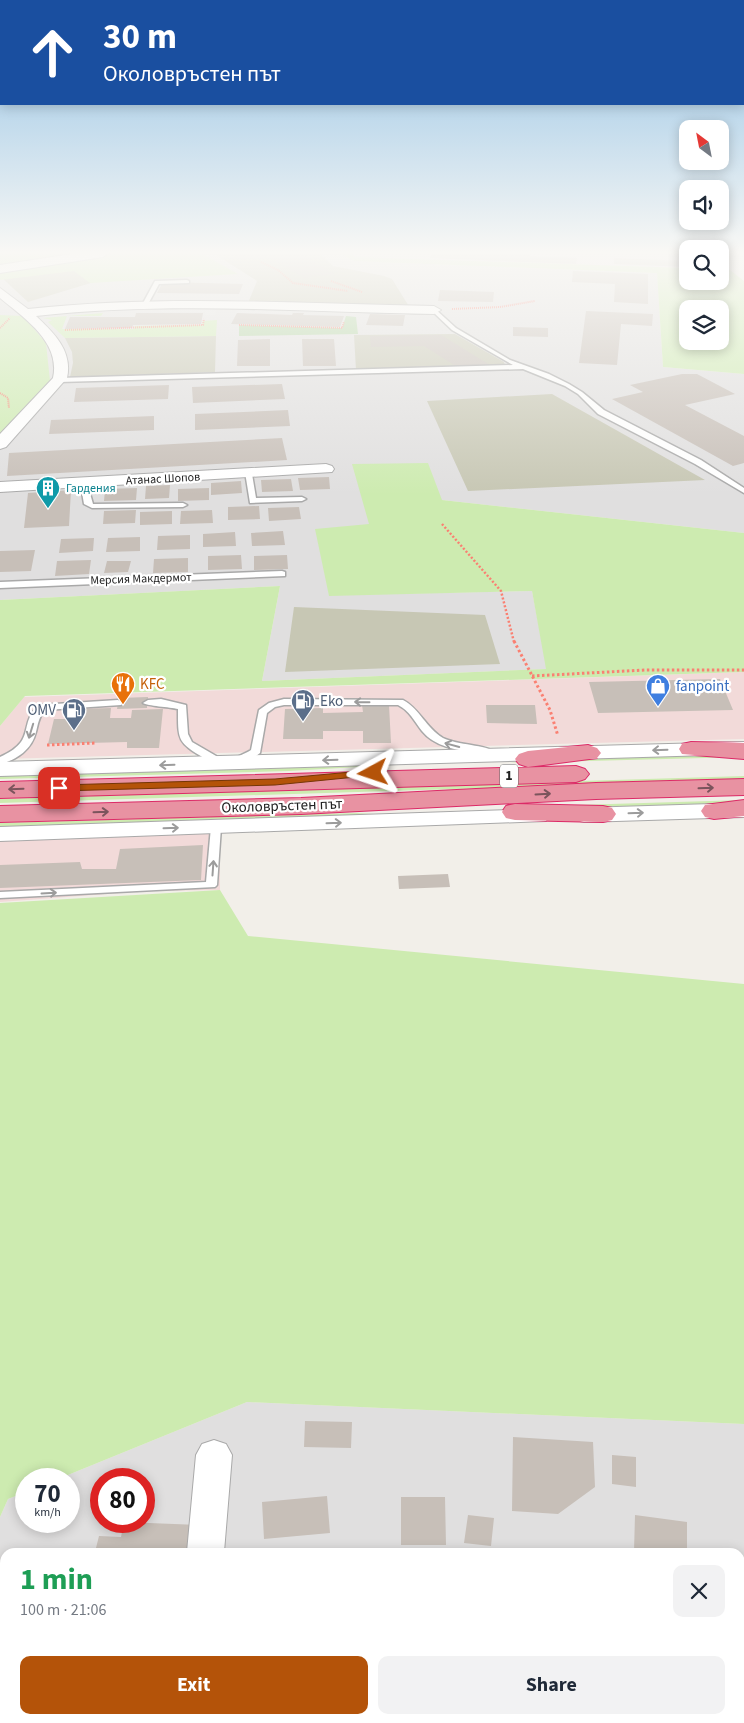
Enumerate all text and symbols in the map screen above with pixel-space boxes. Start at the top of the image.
text: 30 m [103,12,177,62]
icon: ahead [20,20,85,85]
text: Околовръстен път [103,58,281,90]
north arrow [679,120,729,170]
map controls [679,120,729,350]
button: sound [679,180,729,230]
button: search [679,240,729,290]
button: layers [679,300,729,350]
street label: Атанас Шопов [125,469,201,489]
building icon: Гардения [35,475,61,509]
place label: Гардения [66,480,116,497]
street label: Мерсия Макдермот [90,569,192,589]
restaurant icon: KFC [110,671,136,705]
shop icon: fanpoint [645,673,671,707]
place label: KFC [140,674,165,695]
place label: fanpoint [676,676,729,697]
fuel station icon: Eko [290,688,316,722]
place label: Eko [320,691,343,712]
fuel station icon: OMV [61,697,87,731]
one-way arrow [355,697,371,706]
place label: OMV [27,700,56,721]
one-way arrow [26,722,36,738]
one-way arrow [445,739,461,749]
position arrow [346,746,398,798]
one-way arrow [653,746,669,755]
one-way arrow [322,755,338,765]
one-way arrow [160,760,176,769]
road number: 1 [500,764,518,788]
pin [38,767,80,809]
icon: arrive [45,774,73,802]
one-way arrow [697,783,713,793]
one-way arrow [8,785,24,794]
one-way arrow [535,789,551,799]
street label: Околовръстен път [221,793,343,819]
one-way arrow [93,807,109,816]
one-way arrow [628,808,644,818]
one-way arrow [325,818,341,828]
one-way arrow [162,823,179,833]
one-way arrow [208,860,217,876]
one-way arrow [40,888,56,897]
speed limit sign: 80 [90,1468,155,1533]
text: 70 [34,1476,61,1512]
text: km/h [34,1504,61,1521]
text: 1 min [20,1558,93,1601]
button: close [673,1565,725,1617]
text: 100 m · 21:06 [20,1599,107,1621]
button: Exit [20,1656,368,1714]
button: Share [378,1656,725,1714]

